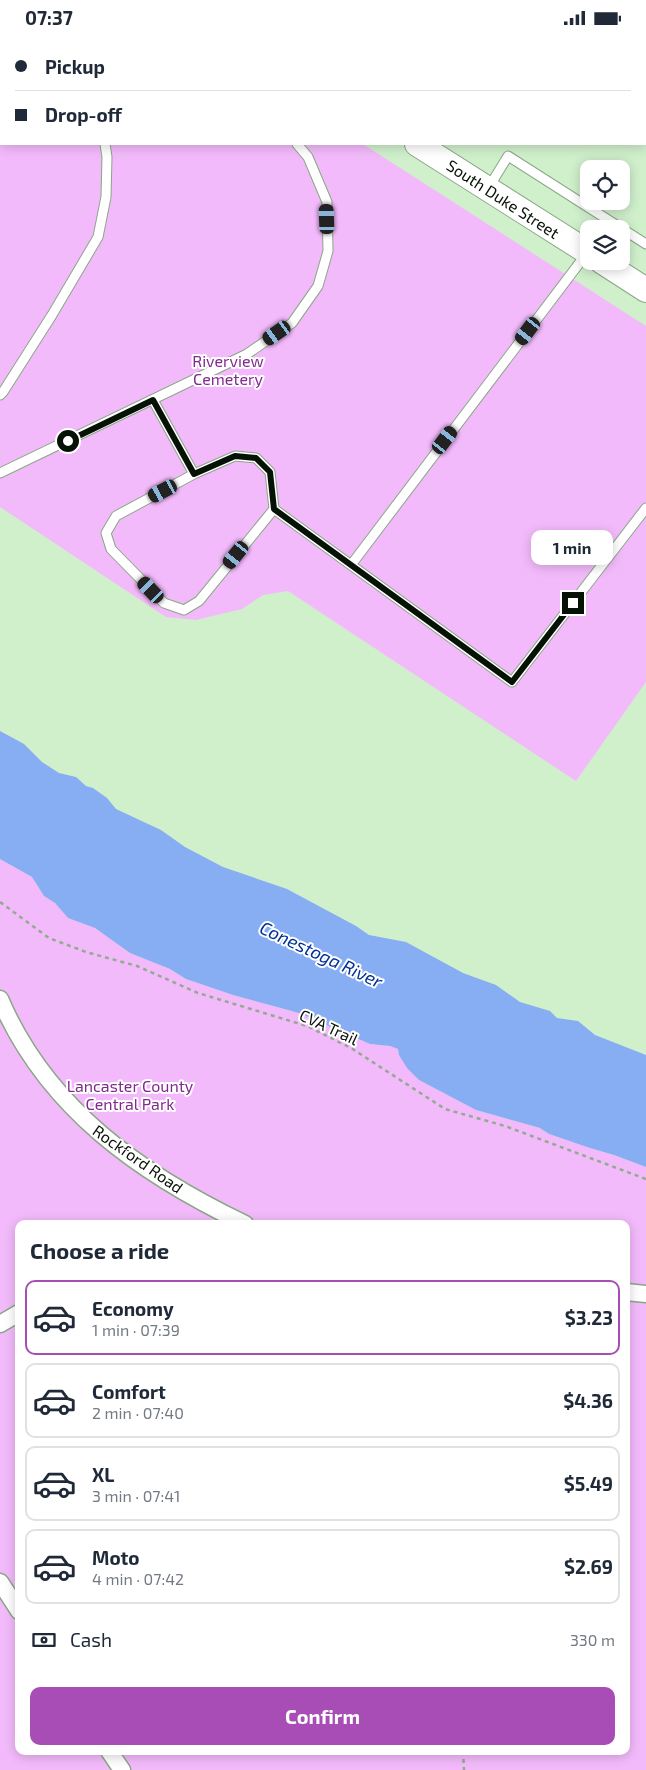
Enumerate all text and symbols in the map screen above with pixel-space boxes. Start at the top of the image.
text: 07:37 [25,6,73,29]
text: Pickup [45,55,105,78]
text: Drop-off [45,103,122,126]
street label: South Duke Street [443,155,563,242]
map controls [580,160,630,270]
button: locate [580,160,630,210]
car [318,204,335,234]
button: layers [580,220,630,270]
car [512,315,543,347]
car [260,318,293,348]
park label: Riverview Cemetery [192,351,264,388]
car [429,424,460,456]
route start [57,430,79,452]
car [146,477,179,505]
callout: 1 min [532,531,614,565]
text: 1 min [553,538,591,557]
car [220,539,251,571]
car [135,574,166,606]
route end [562,592,584,614]
water label: Conestoga River [257,916,387,993]
street label: CVA Trail [297,1005,362,1049]
park label: Lancaster County Central Park [67,1076,194,1113]
street label: Rockford Road [90,1120,187,1197]
text: Choose a ride [30,1237,169,1263]
icon: car [32,1295,77,1340]
text: Economy [92,1297,174,1320]
text: $3.23 [565,1306,613,1329]
text: 1 min · 07:39 [92,1320,180,1339]
icon: car [32,1378,77,1423]
text: Comfort [92,1380,166,1403]
text: $4.36 [563,1389,613,1412]
text: 2 min · 07:40 [92,1403,184,1422]
icon: car [32,1461,77,1506]
text: XL [92,1463,114,1486]
text: $5.49 [564,1472,613,1495]
text: 3 min · 07:41 [92,1486,180,1505]
icon: car [32,1544,77,1589]
text: Moto [92,1546,140,1569]
text: $2.69 [564,1555,613,1578]
text: 4 min · 07:42 [92,1569,184,1588]
icon: cash [30,1626,58,1654]
text: Cash [70,1628,112,1651]
text: 330 m [570,1630,615,1649]
button: Confirm [30,1687,615,1745]

